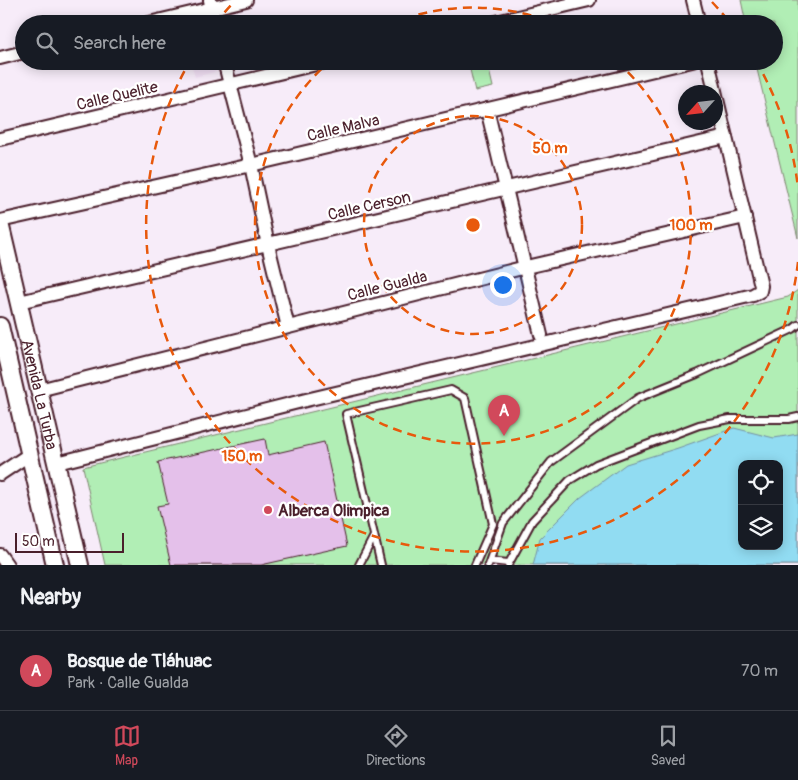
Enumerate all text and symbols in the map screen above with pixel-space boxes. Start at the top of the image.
search box [15,15,783,70]
icon: search [33,29,61,57]
text: Search here [73,31,166,55]
street label: Calle Quelite [75,77,160,115]
north arrow [678,85,723,130]
street label: Calle Malva [305,110,381,146]
text: 50 m [533,139,567,158]
street label: Calle Cerson [326,187,413,225]
centre of rings [464,216,482,234]
text: 100 m [670,216,712,235]
street label: Calle Gualda [345,266,429,306]
your location [490,272,516,298]
street label: Avenida La Turba [17,338,62,452]
pin: A [488,395,520,436]
text: 150 m [222,447,262,466]
map controls [738,460,783,550]
button: locate [738,460,783,505]
place label: Alberca Olimpica [278,501,390,521]
marker: Alberca Olimpica [262,504,274,516]
button: layers [738,505,783,550]
scale bar [15,530,124,553]
text: 50 m [22,533,55,550]
text: Nearby [20,584,81,611]
text: Bosque de Tláhuac [67,649,212,673]
text: A [31,661,41,681]
text: 70 m [741,661,778,681]
text: Park · Calle Gualda [67,673,189,693]
tab: Map [113,722,141,769]
tab: Directions [366,722,425,769]
tab: Saved [651,722,685,769]

